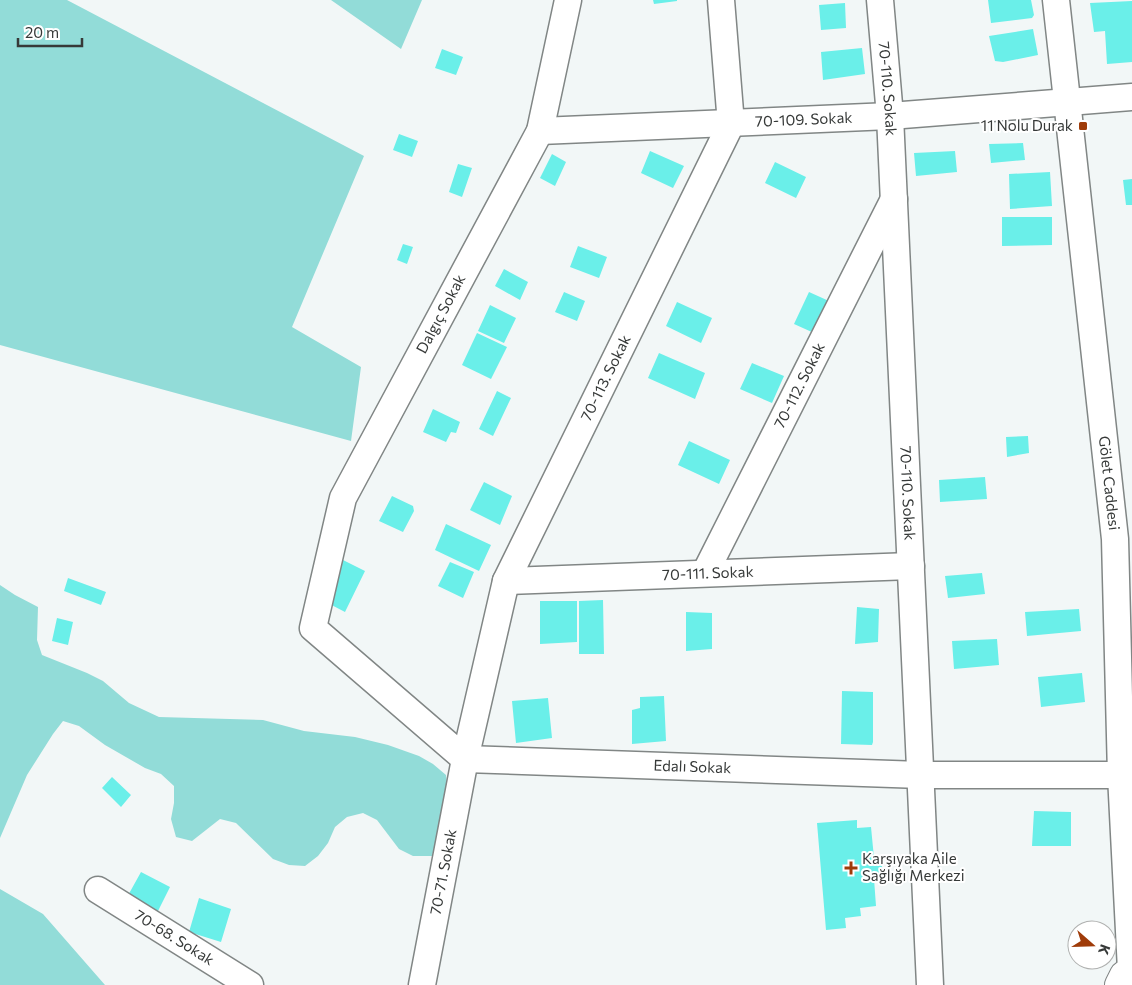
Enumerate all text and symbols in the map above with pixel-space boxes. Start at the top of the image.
scale bar [18,15,81,47]
text: 20 m [25,23,59,41]
street label: 70-110. Sokak [876,41,901,136]
street label: 70-109. Sokak [755,108,853,130]
place label: 11 Nolu Durak [981,116,1073,134]
marker: 11 Nolu Durak [1077,120,1089,132]
street label: Dalgıç Sokak [412,271,468,356]
street label: 70-113. Sokak [576,332,634,423]
street label: 70-112. Sokak [770,339,828,431]
street label: Gölet Caddesi [1096,435,1124,531]
street label: 70-110. Sokak [897,445,920,541]
street label: 70-111. Sokak [662,562,754,583]
street label: Edalı Sokak [653,756,732,776]
street label: 70-71. Sokak [426,828,459,916]
place label: Karşıyaka Aile Sağlığı Merkezi [862,849,965,884]
marker: Karşıyaka Aile Sağlığı Merkezi [844,861,858,875]
street label: 70-68. Sokak [132,905,218,968]
north arrow [1067,920,1117,970]
text: K [1095,942,1114,957]

